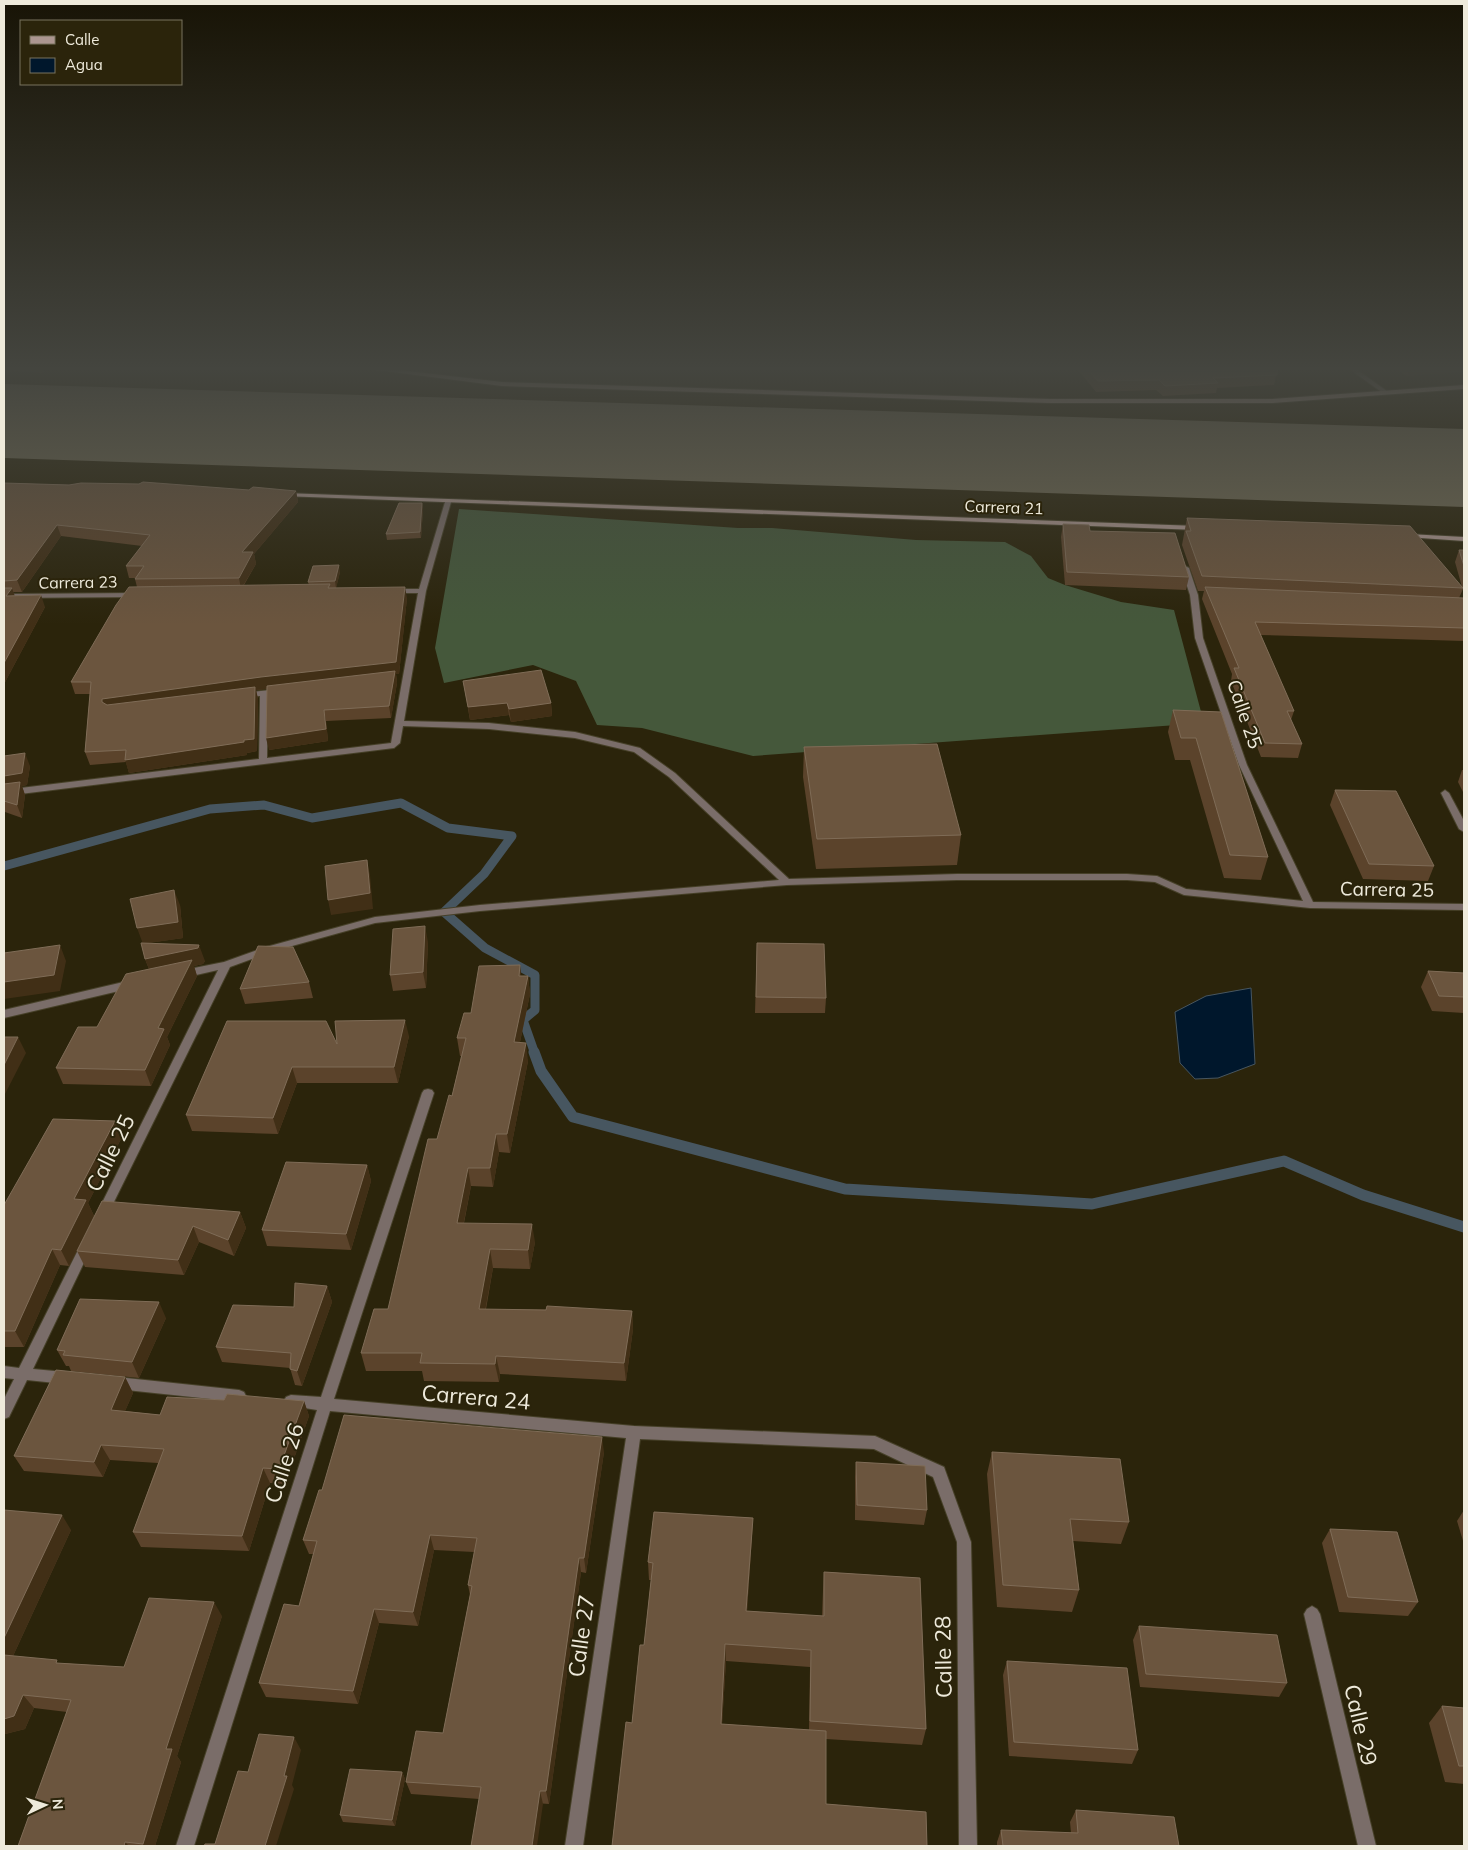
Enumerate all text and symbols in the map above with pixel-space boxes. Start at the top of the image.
legend [20,20,182,85]
text: Calle [65,30,99,49]
text: Agua [65,55,103,74]
street label: Carrera 21 [964,496,1044,518]
street label: Carrera 23 [38,571,118,593]
street label: Calle 25 [1222,676,1268,752]
street label: Carrera 25 [1340,876,1434,902]
street label: Calle 25 [79,1110,141,1196]
street label: Carrera 24 [421,1378,531,1416]
street label: Calle 26 [258,1419,310,1507]
street label: Calle 27 [561,1593,601,1679]
street label: Calle 28 [928,1616,958,1698]
street label: Calle 29 [1338,1682,1384,1768]
north arrow [20,1780,70,1830]
text: N [49,1798,67,1810]

